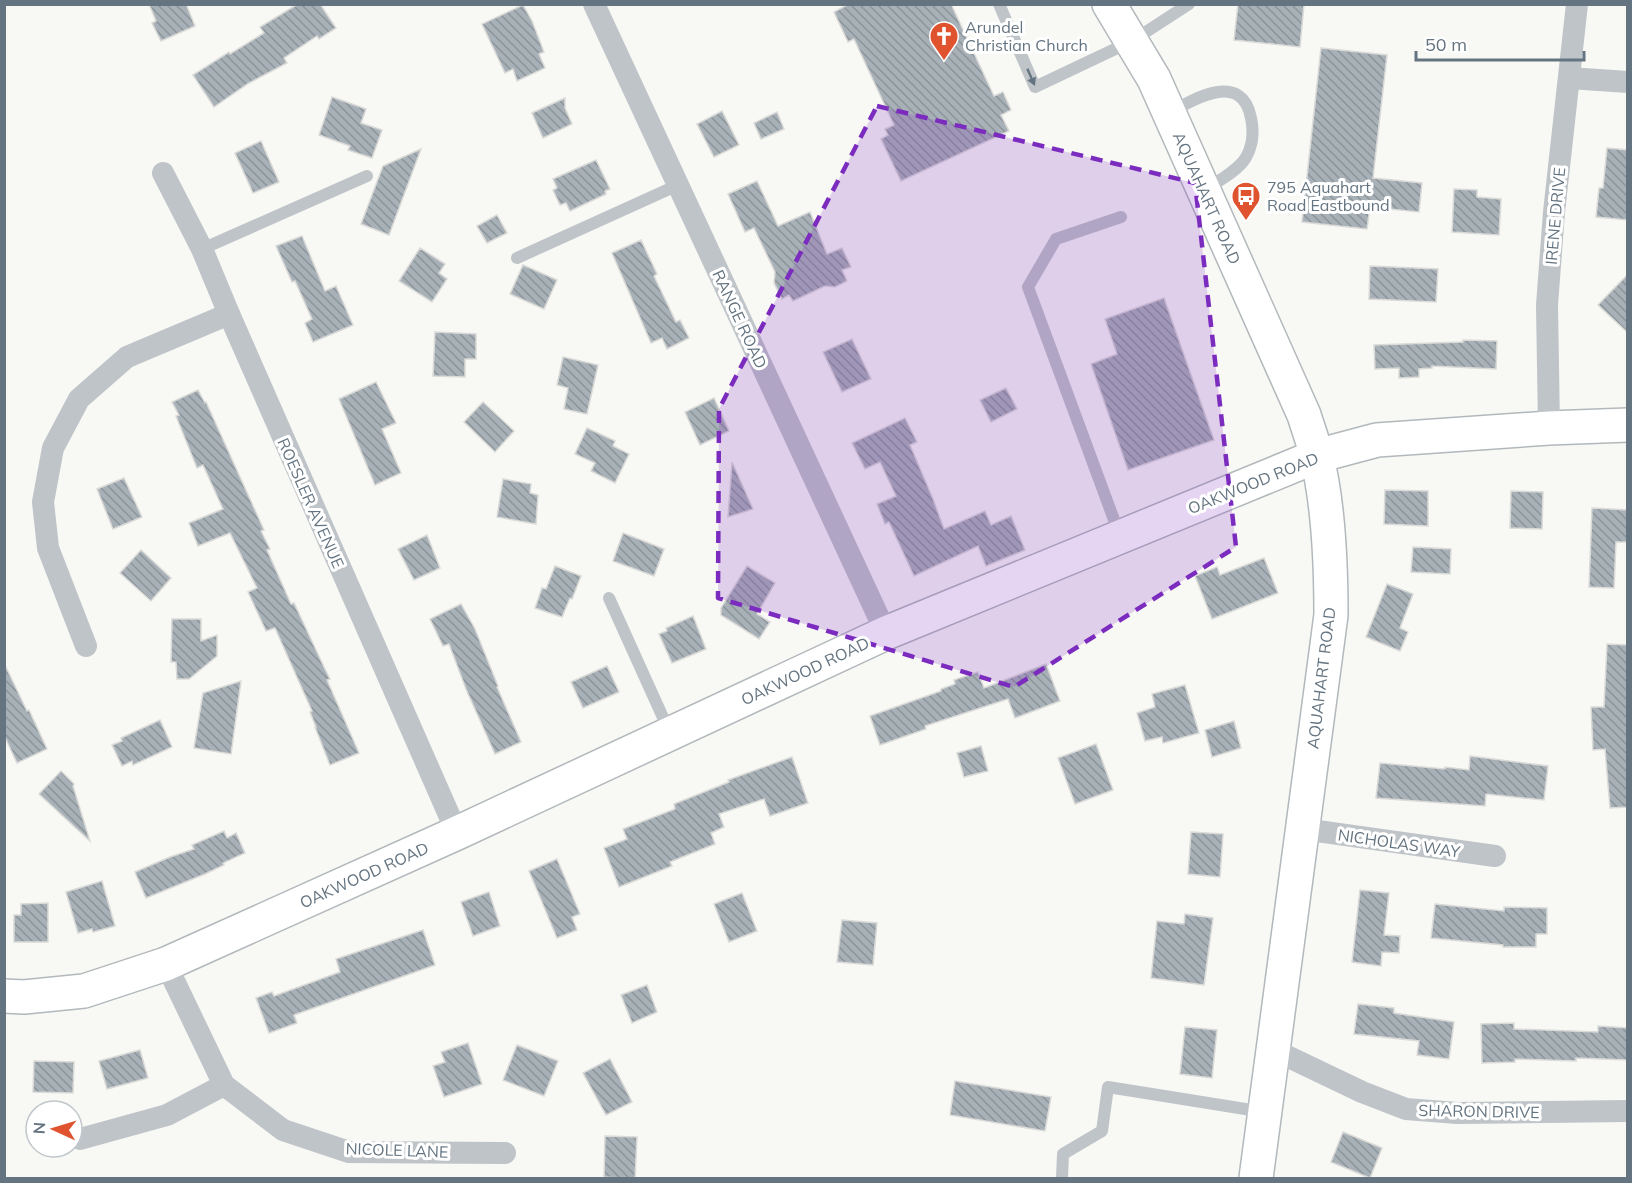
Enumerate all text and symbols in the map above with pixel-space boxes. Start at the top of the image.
place label: Arundel Christian Church [965,17,1088,55]
church icon: Arundel Christian Church [928,20,960,62]
scale bar [1416,24,1584,62]
text: 50 m [1425,33,1467,56]
one-way arrow [1026,69,1036,87]
street label: AQUAHART ROAD [1169,129,1245,267]
street label: IRENE DRIVE [1541,166,1569,266]
place label: 795 Aquahart Road Eastbound [1267,177,1390,215]
bus stop icon: 795 Aquahart Road Eastbound [1230,180,1262,222]
street label: RANGE ROAD [708,266,772,372]
street label: ROESLER AVENUE [273,435,349,571]
street label: OAKWOOD ROAD [1185,448,1321,518]
street label: AQUAHART ROAD [1302,606,1340,750]
street label: OAKWOOD ROAD [738,633,872,709]
street label: NICHOLAS WAY [1337,825,1462,862]
street label: OAKWOOD ROAD [296,838,432,912]
north arrow [24,1099,84,1159]
street label: SHARON DRIVE [1418,1100,1540,1122]
text: N [29,1121,49,1135]
street label: NICOLE LANE [345,1138,449,1162]

